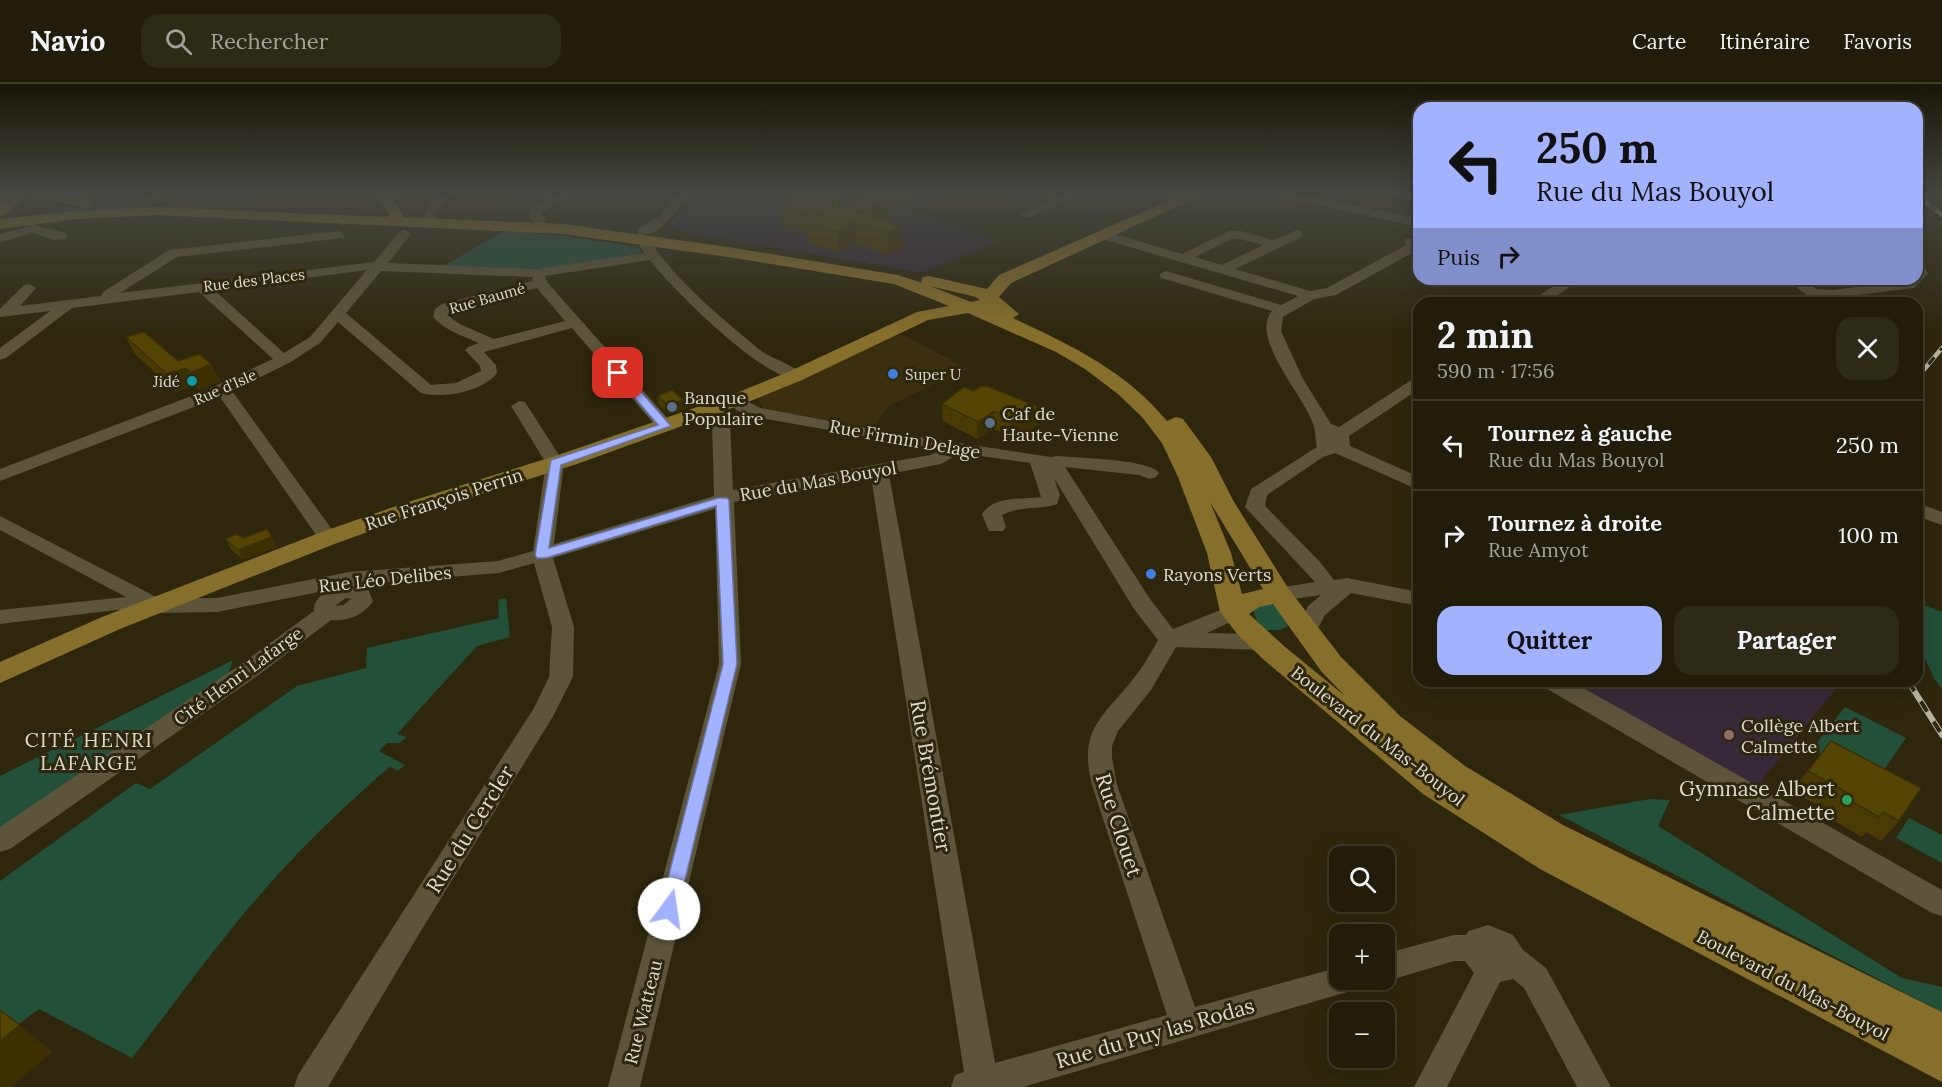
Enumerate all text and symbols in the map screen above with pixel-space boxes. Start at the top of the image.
search box [141,14,561,68]
text: Navio [30,23,105,59]
icon: search [162,25,195,58]
text: Rechercher [210,27,328,55]
text: Carte [1632,28,1686,55]
text: Itinéraire [1719,28,1810,55]
text: Favoris [1843,28,1912,55]
text: 250 m [1536,121,1657,175]
icon: left [1437,126,1515,204]
text: Rue du Mas Bouyol [1536,174,1774,208]
icon: right [1492,240,1525,273]
text: Puis [1437,243,1480,271]
street label: Rue des Places [202,264,306,296]
street label: Rue Baumé [447,278,527,318]
text: 2 min [1437,312,1534,358]
button: close [1836,317,1899,380]
pin [592,347,643,398]
icon: arrive [601,356,634,389]
text: 590 m · 17:56 [1437,358,1555,383]
street label: Rue d'Isle [191,365,259,409]
place label: Super U [905,365,961,384]
marker: Super U [886,367,900,381]
place label: Jidé [152,372,180,391]
marker: Jidé [185,374,199,388]
place label: Banque Populaire [684,386,764,430]
marker: Banque Populaire [665,400,679,414]
place label: Caf de Haute-Vienne [1002,402,1119,446]
street label: Rue Firmin Delage [828,414,983,464]
marker: Caf de Haute-Vienne [983,416,997,430]
text: Tournez à gauche [1488,419,1672,447]
icon: left [1437,429,1470,462]
text: 250 m [1836,431,1899,459]
text: Rue du Mas Bouyol [1488,447,1664,472]
street label: Rue du Mas Bouyol [738,456,898,506]
street label: Rue François Perrin [362,463,526,535]
text: Tournez à droite [1488,509,1662,537]
icon: right [1437,519,1470,552]
text: 100 m [1838,521,1899,549]
text: Rue Amyot [1488,537,1589,562]
street label: Rue Léo Delibes [317,561,453,597]
place label: Rayons Verts [1163,563,1271,586]
marker: Rayons Verts [1144,567,1158,581]
button: Quitter [1437,606,1662,675]
button: Partager [1674,606,1899,675]
street label: Cité Henri Lafarge [169,621,307,731]
street label: Boulevard du Mas-Bouyol [1286,661,1470,811]
street label: Rue Brémontier [904,698,958,854]
place label: Collège Albert Calmette [1741,714,1859,758]
district label: CITÉ HENRI LAFARGE [25,727,153,775]
marker: Collège Albert Calmette [1722,728,1736,742]
street label: Rue du Cercler [420,760,520,898]
street label: Rue Clouet [1090,770,1149,881]
place label: Gymnase Albert Calmette [1679,775,1836,826]
marker: Gymnase Albert Calmette [1840,793,1854,807]
map controls [1329,846,1395,1068]
button: search [1329,846,1395,912]
position arrow [637,877,701,941]
button: + [1329,924,1395,990]
street label: Boulevard du Mas-Bouyol [1693,925,1893,1046]
street label: Rue Watteau [619,957,667,1067]
street label: Rue du Puy las Rodas [1053,992,1257,1074]
button: − [1329,1002,1395,1068]

